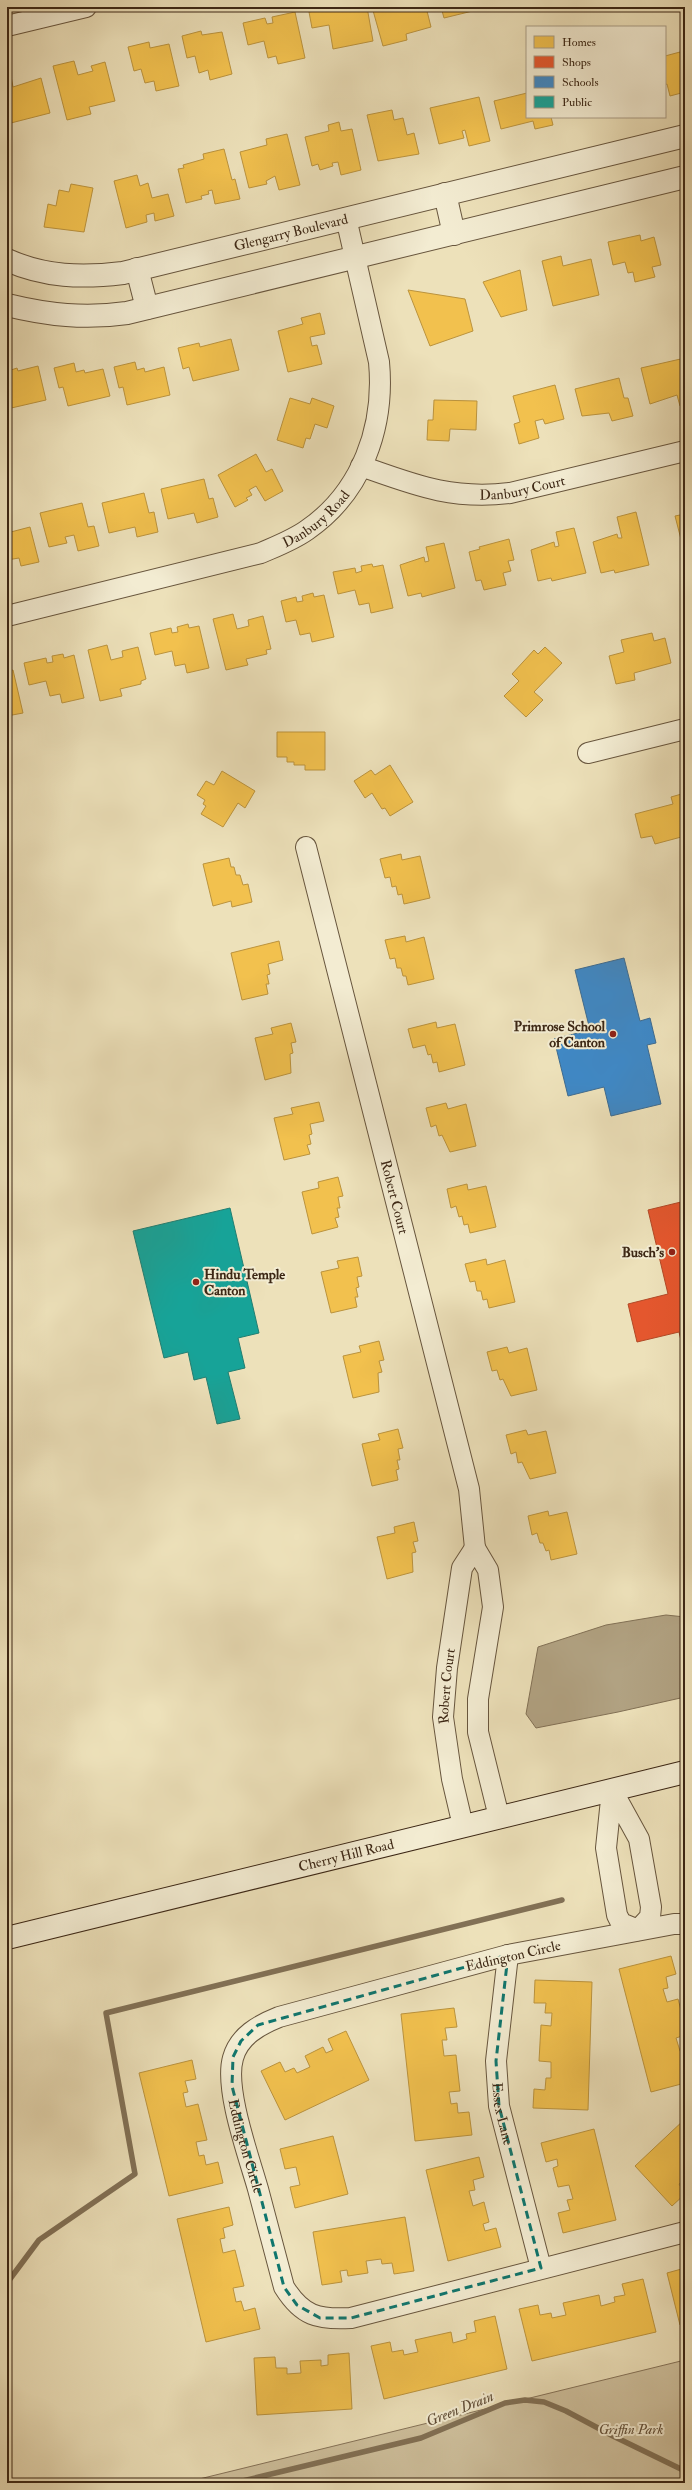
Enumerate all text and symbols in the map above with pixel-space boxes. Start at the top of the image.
legend [526,26,666,118]
text: Homes [562,35,596,50]
text: Shops [562,55,591,70]
text: Schools [562,75,599,90]
text: Public [562,95,592,110]
street label: Glengarry Boulevard [232,210,350,254]
street label: Danbury Court [479,471,567,503]
street label: Danbury Road [280,487,353,551]
place label: Primrose School of Canton [514,1018,606,1051]
marker: Primrose School of Canton [608,1029,618,1039]
street label: Robert Court [377,1158,413,1236]
place label: Busch's [622,1244,664,1261]
marker: Busch's [667,1247,677,1257]
place label: Hindu Temple Canton [204,1266,285,1299]
marker: Hindu Temple Canton [191,1277,201,1287]
street label: Robert Court [434,1647,458,1725]
street label: Cherry Hill Road [297,1835,396,1875]
street label: Eddington Circle [464,1937,562,1975]
street label: Essex Lane [489,2082,517,2147]
street label: Eddington Circle [225,2097,267,2195]
water label: Green Drain [424,2387,496,2431]
park label: Griffin Park [599,2421,664,2438]

